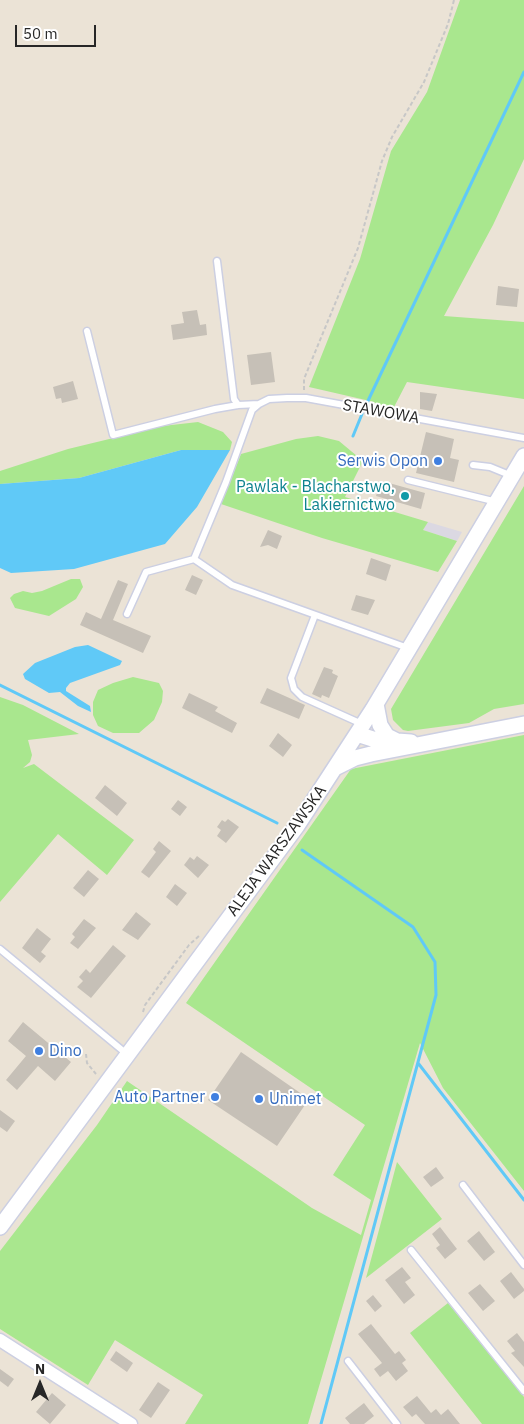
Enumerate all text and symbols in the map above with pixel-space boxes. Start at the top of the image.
scale bar [18,15,99,47]
text: 50 m [23,24,58,43]
street label: STAWOWA [341,396,421,428]
place label: Serwis Opon [337,451,428,471]
marker: Serwis Opon [432,455,444,467]
place label: Pawlak - Blacharstwo, Lakiernictwo [236,477,395,515]
marker: Pawlak - Blacharstwo, Lakiernictwo [399,490,411,502]
street label: ALEJA WARSZAWSKA [223,782,331,920]
place label: Dino [49,1041,82,1061]
marker: Dino [33,1045,45,1057]
place label: Auto Partner [114,1087,205,1107]
place label: Unimet [269,1089,321,1109]
marker: Auto Partner [209,1091,221,1103]
marker: Unimet [253,1093,265,1105]
north arrow [15,1359,65,1409]
text: N [35,1360,45,1378]

